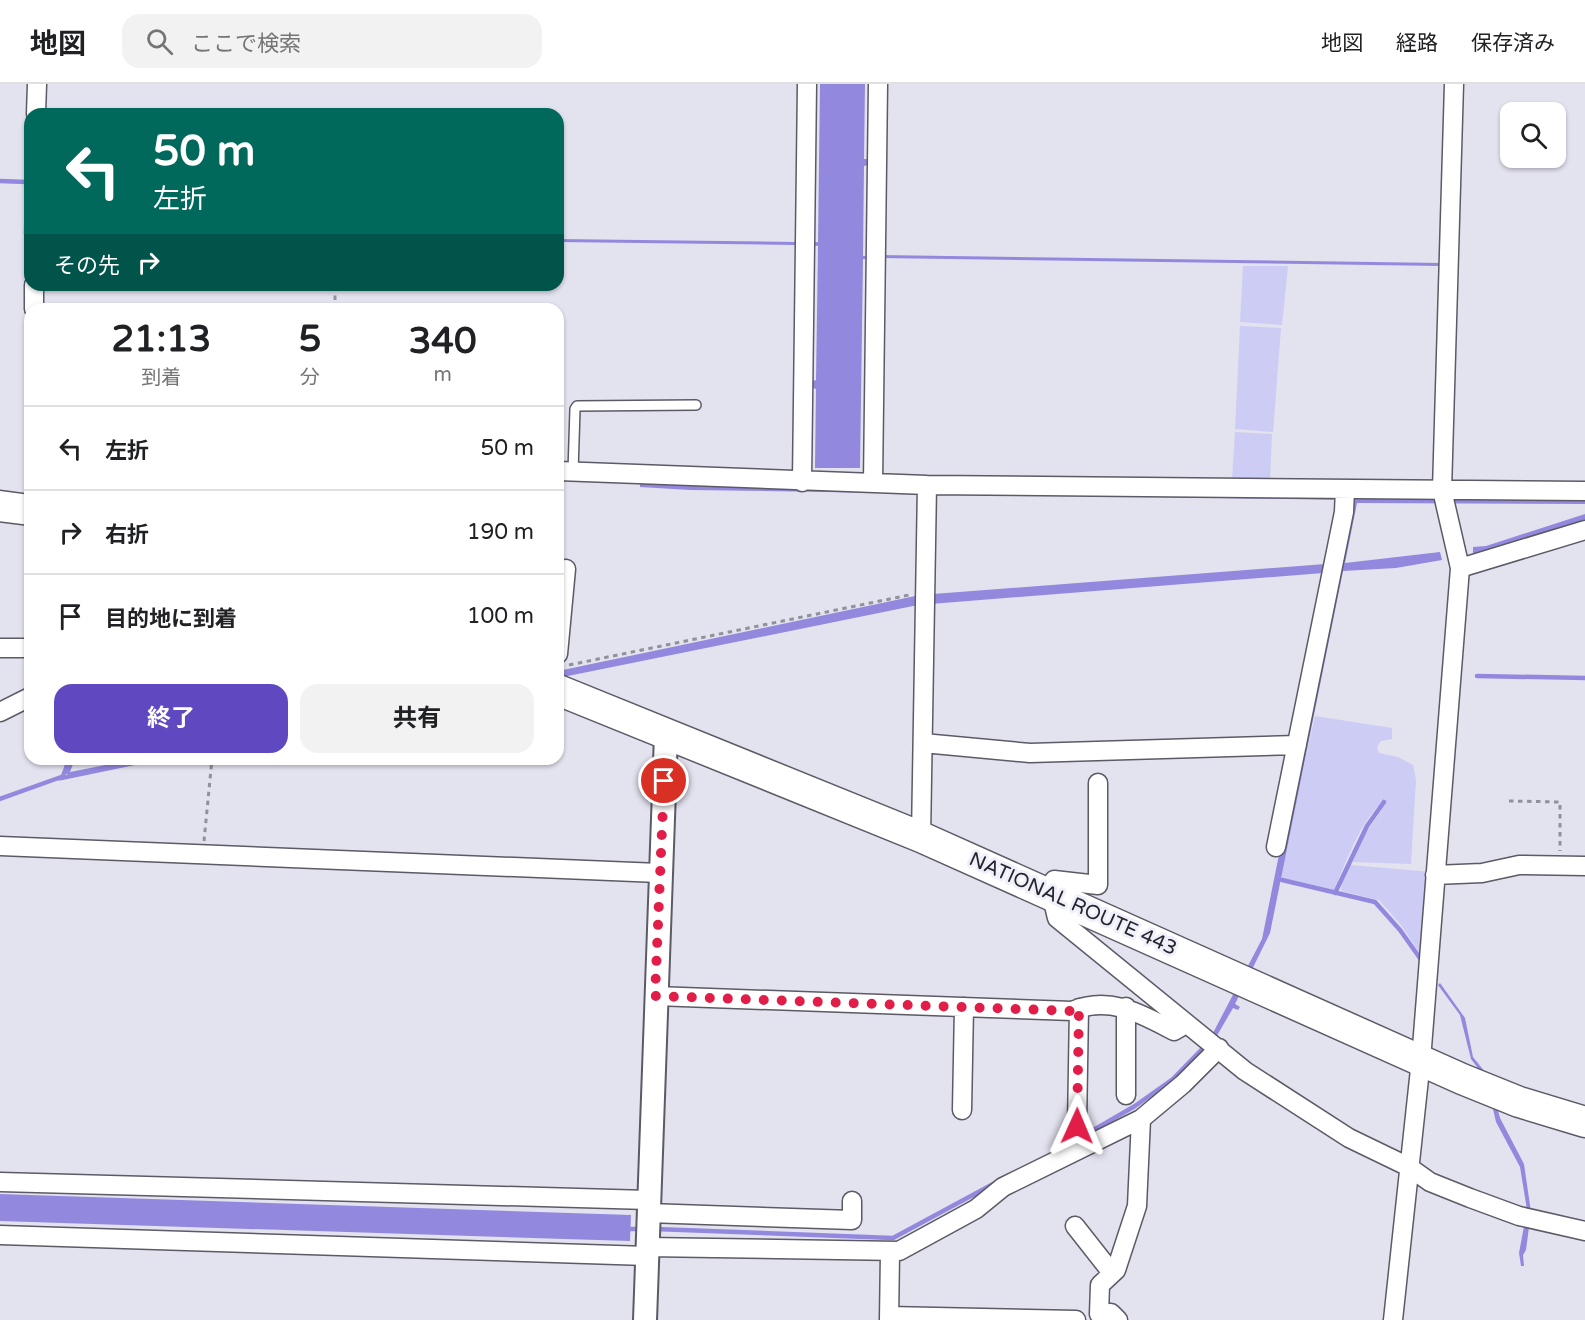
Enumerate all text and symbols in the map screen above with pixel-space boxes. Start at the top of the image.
search box [122,14,542,68]
icon: search [143,25,176,58]
text: 地図 [30,27,86,61]
text: ここで検索 [191,31,301,57]
text: 地図 [1321,31,1363,56]
text: 経路 [1396,31,1438,56]
text: 保存済み [1471,31,1555,56]
map controls [1500,102,1566,168]
button: search [1500,102,1566,168]
text: 50 m [153,126,255,177]
icon: left [54,132,132,210]
text: 左折 [153,183,207,216]
icon: right [132,246,165,279]
text: その先 [54,253,120,279]
text: 21:13 [111,318,211,361]
text: 5 [299,318,321,361]
text: 340 [409,320,477,363]
text: m [433,363,452,387]
text: 到着 [141,366,181,390]
text: 分 [300,366,320,390]
icon: left [54,432,87,465]
text: 50 m [480,435,534,461]
text: 左折 [105,438,149,464]
icon: right [54,516,87,549]
text: 190 m [467,519,534,545]
text: 右折 [105,522,149,548]
icon: arrive [54,600,87,633]
text: 100 m [467,603,534,629]
text: 目的地に到着 [105,606,237,632]
button: 終了 [54,684,288,753]
button: 共有 [300,684,534,753]
pin [638,755,689,806]
icon: arrive [647,764,680,797]
street label: NATIONAL ROUTE 443 [965,847,1181,961]
position arrow [1045,1094,1109,1158]

